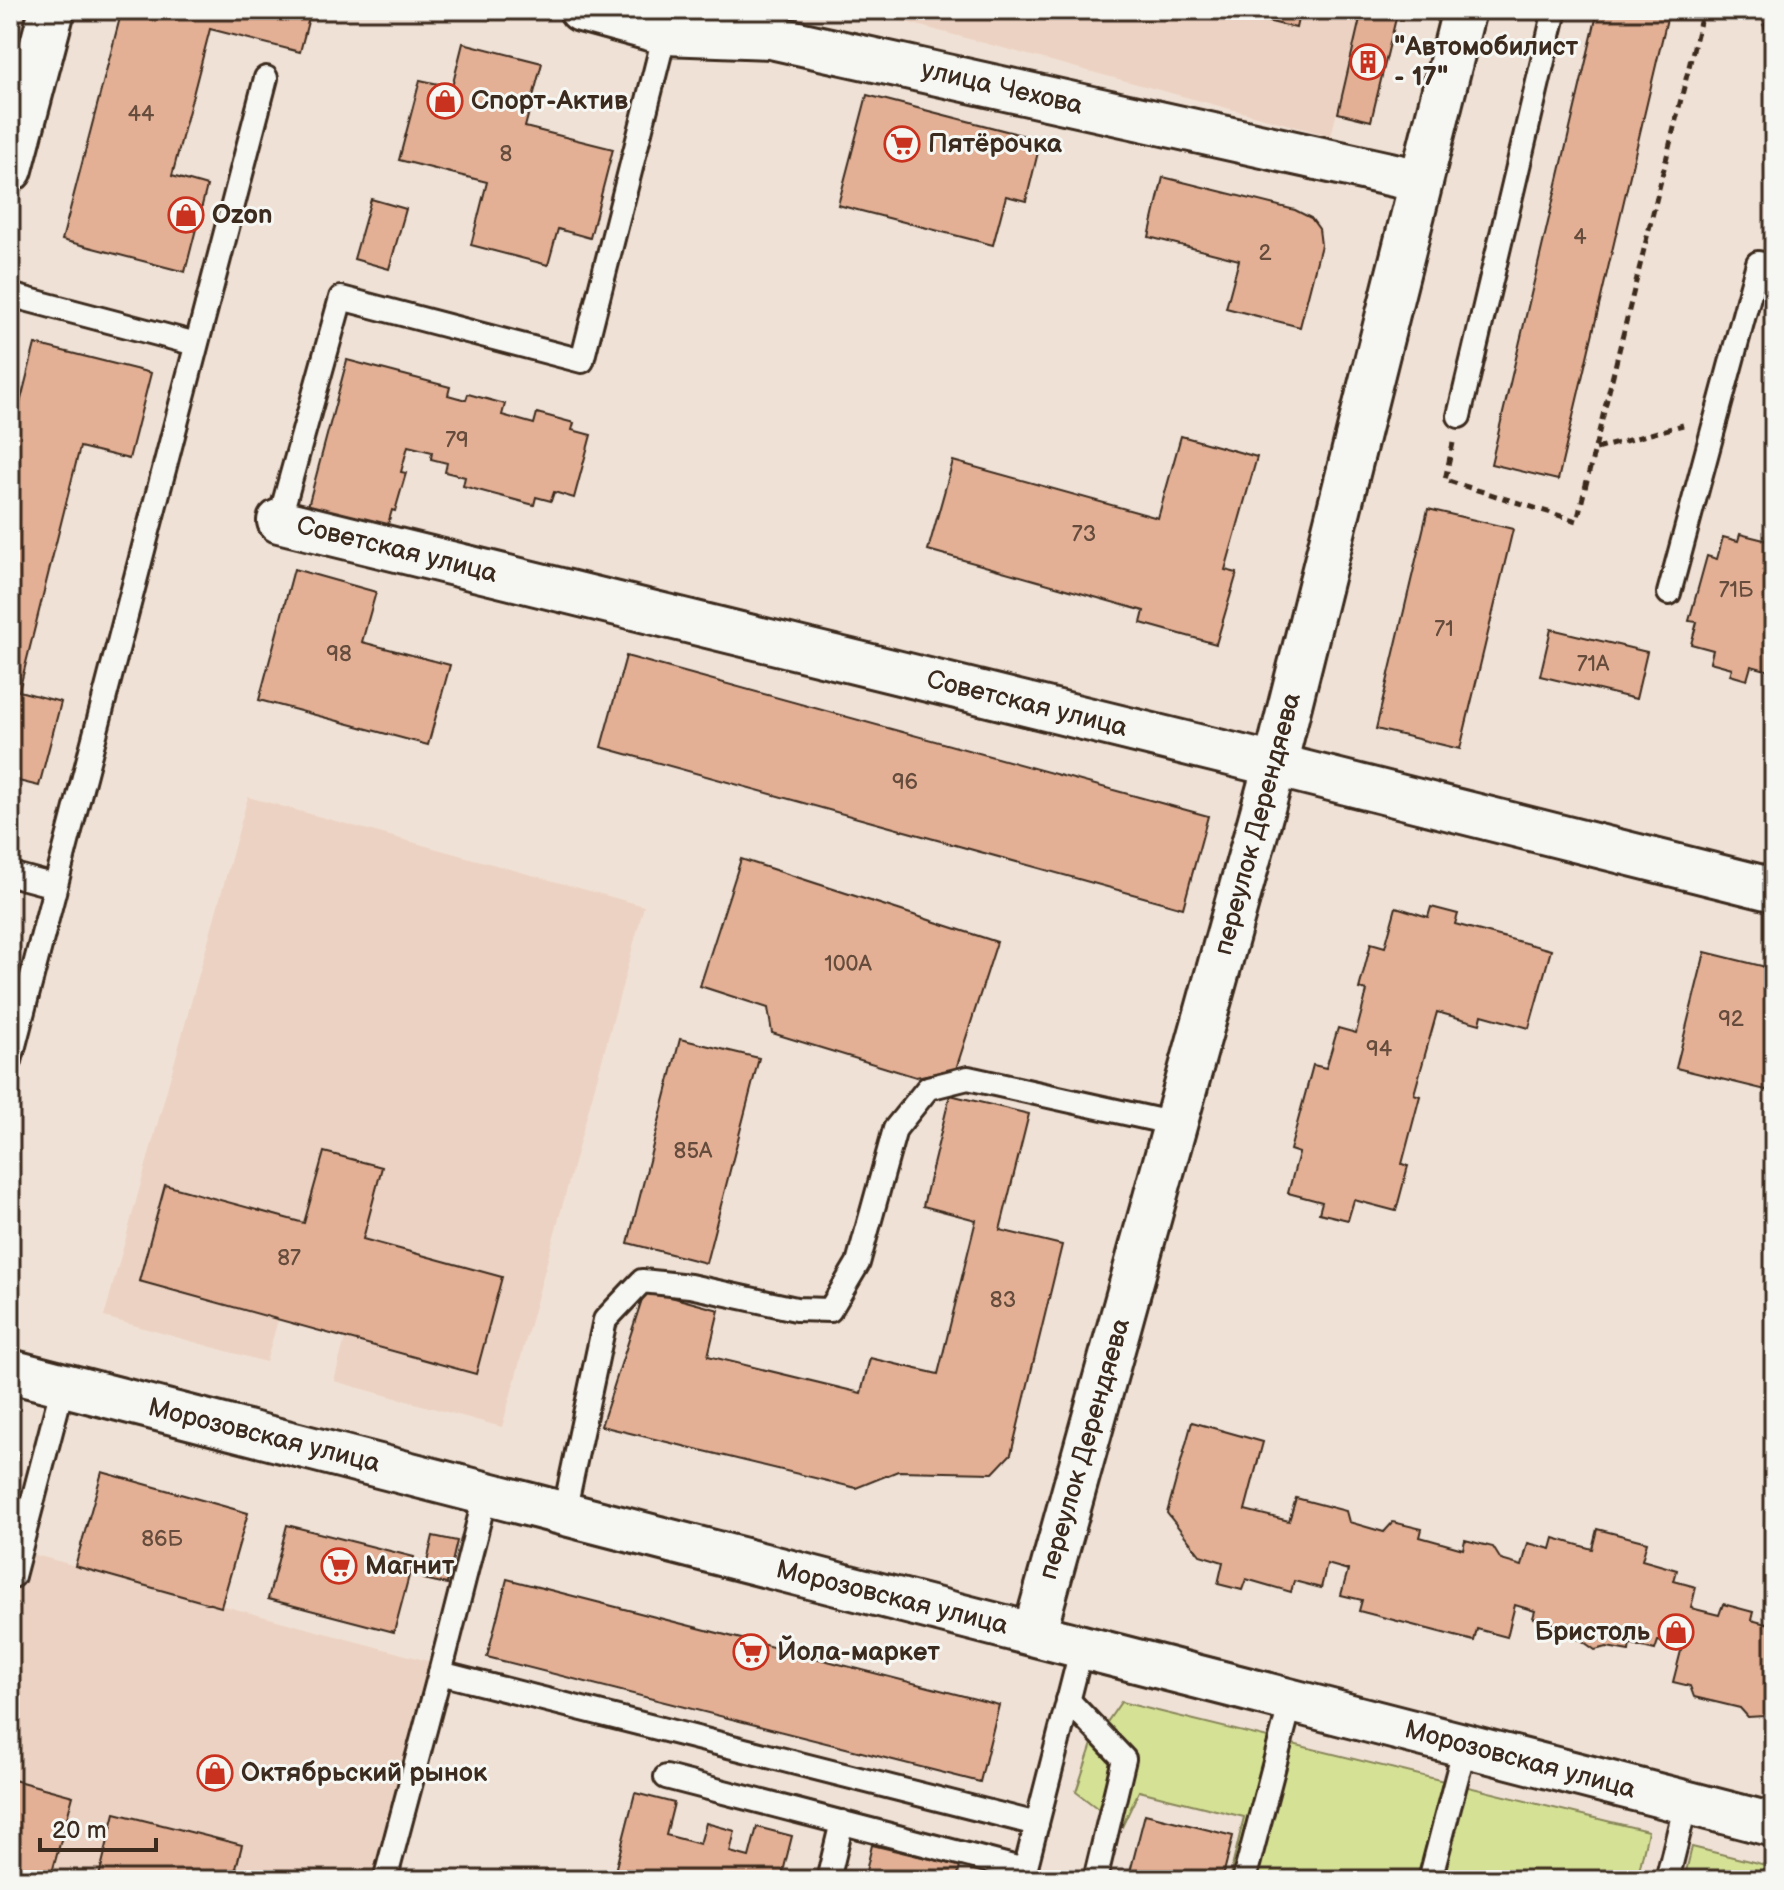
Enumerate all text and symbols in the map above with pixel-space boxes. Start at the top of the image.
place label: "Автомобилист - 17" [1394,32,1579,93]
building icon: "Автомобилист - 17" [1349,43,1387,81]
street label: улица Чехова [918,54,1086,122]
shop icon: Спорт-Актив [426,82,464,120]
place label: Спорт-Актив [471,86,628,117]
house number: 44 [128,101,155,128]
supermarket icon: Пятёрочка [883,125,921,163]
place label: Пятёрочка [928,129,1063,160]
house number: 8 [500,141,512,168]
shop icon: Ozon [167,196,205,234]
place label: Ozon [212,200,273,231]
house number: 4 [1573,224,1587,251]
house number: 2 [1259,240,1272,267]
house number: 79 [445,427,469,454]
street label: Советская улица [293,510,501,590]
house number: 73 [1072,521,1096,548]
house number: 71Б [1719,577,1754,604]
house number: 71 [1434,616,1454,643]
house number: 98 [326,641,352,668]
house number: 71А [1577,651,1610,678]
street label: Советская улица [923,664,1131,744]
street label: переулок Дерендяева [1208,689,1308,959]
house number: 96 [892,769,918,796]
house number: 100А [824,951,873,978]
house number: 92 [1718,1006,1744,1033]
house number: 94 [1366,1036,1393,1063]
house number: 85А [674,1138,713,1165]
house number: 87 [277,1245,301,1272]
house number: 83 [990,1287,1016,1314]
street label: переулок Дерендяева [1033,1315,1137,1583]
street label: Морозовская улица [145,1392,383,1480]
house number: 86Б [141,1526,184,1553]
supermarket icon: Магнит [320,1547,358,1585]
place label: Магнит [365,1551,455,1582]
street label: Морозовская улица [773,1554,1011,1642]
shop icon: Бристоль [1657,1613,1695,1651]
place label: Бристоль [1535,1617,1651,1648]
supermarket icon: Йола-маркет [732,1633,770,1671]
place label: Йола-маркет [777,1635,940,1668]
street label: Морозовская улица [1401,1714,1639,1806]
shop icon: Октябрьский рынок [196,1754,234,1792]
place label: Октябрьский рынок [241,1758,488,1789]
scale bar [40,1802,156,1852]
text: 20 m [52,1816,107,1845]

